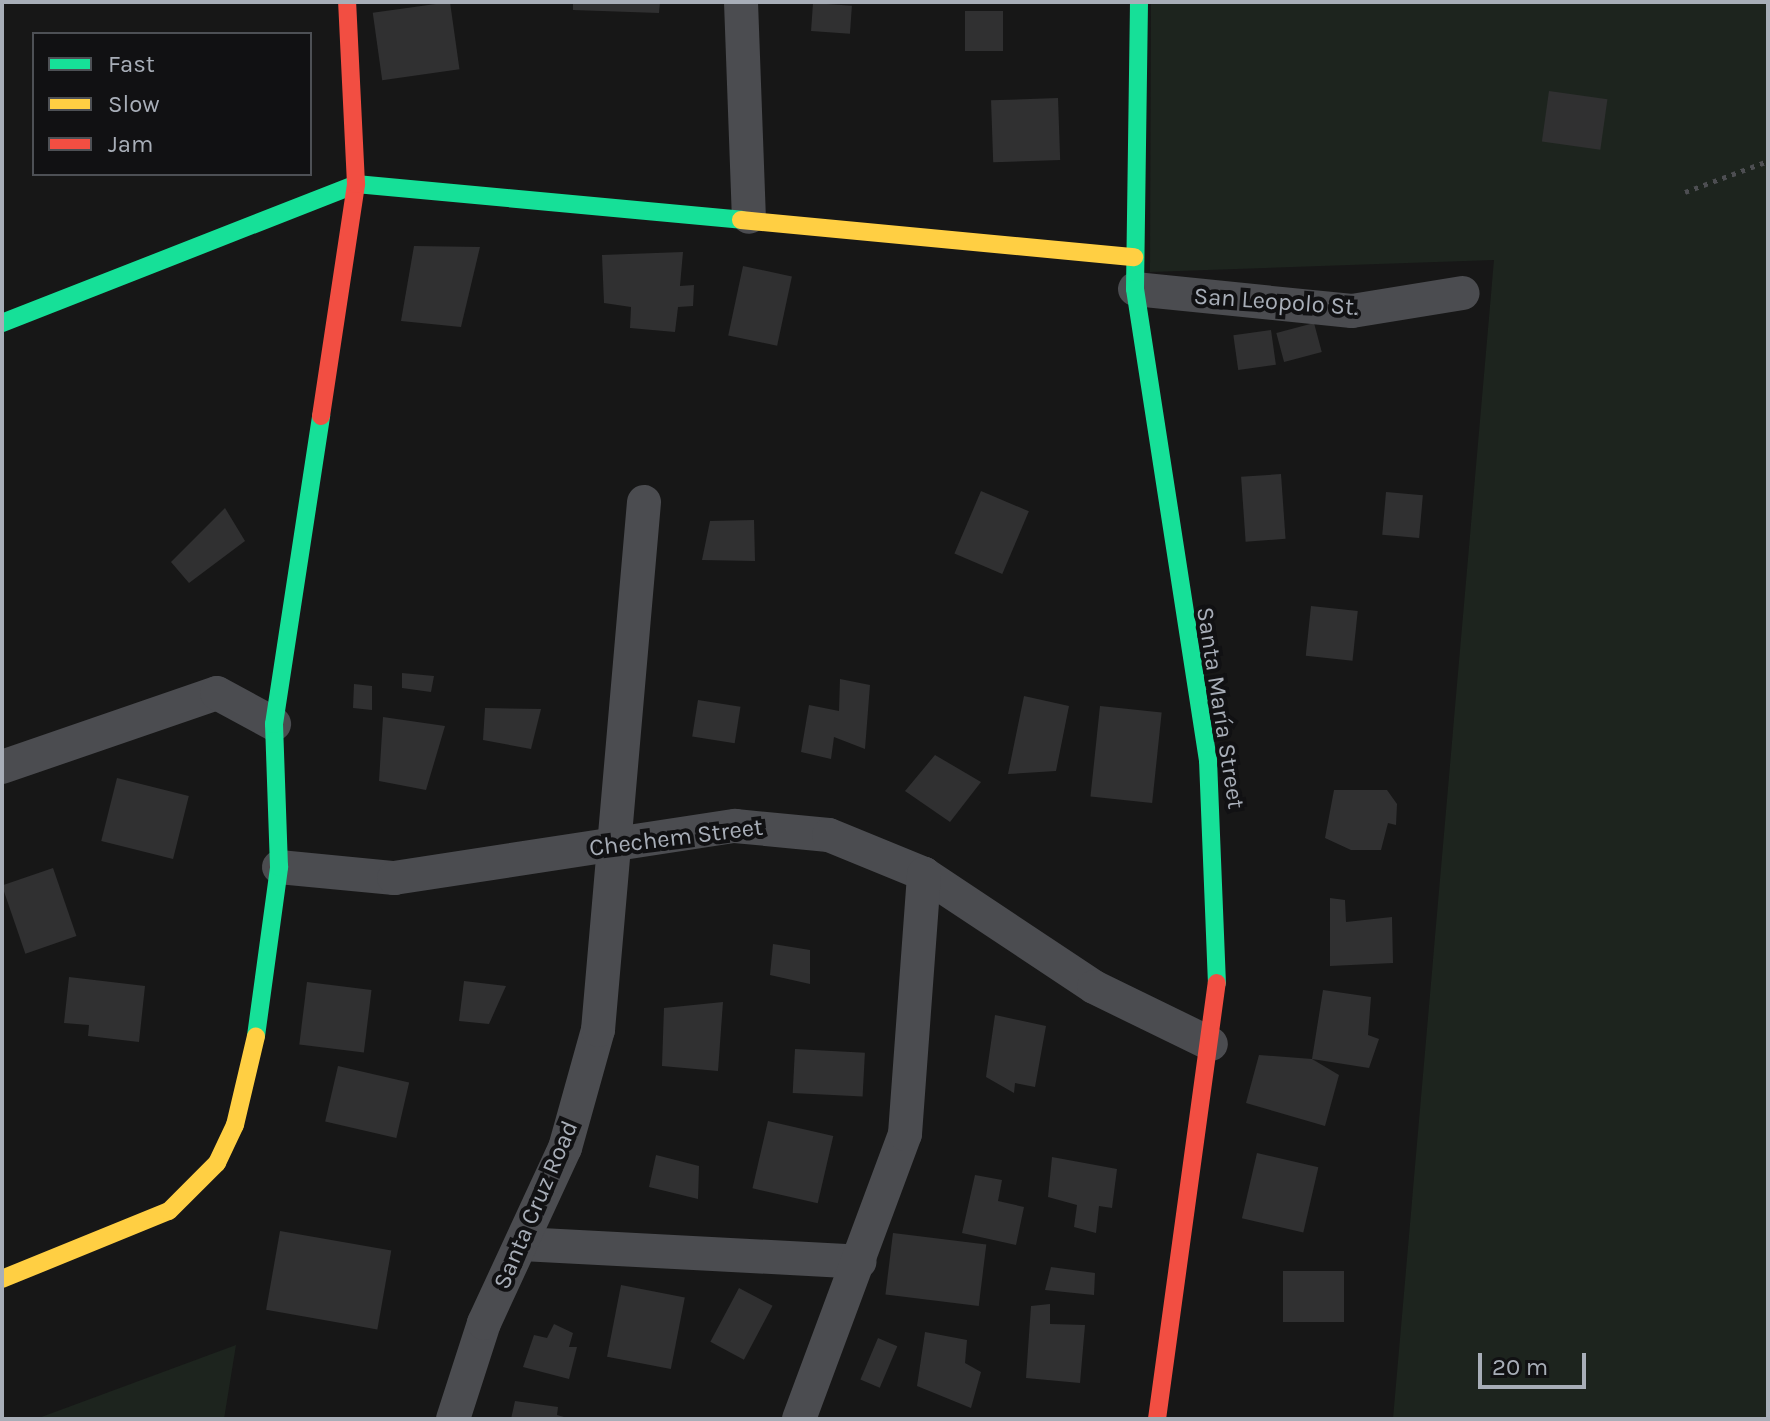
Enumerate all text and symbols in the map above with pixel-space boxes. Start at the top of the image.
legend [32,32,312,176]
text: Fast [108,50,155,78]
text: Slow [108,90,160,118]
text: Jam [108,130,153,158]
street label: San Leopolo St. [1193,282,1359,322]
street label: Santa María Street [1190,605,1250,811]
street label: Chechem Street [588,813,764,863]
street label: Santa Cruz Road [488,1116,584,1294]
scale bar [1482,1337,1590,1387]
text: 20 m [1492,1353,1548,1381]

